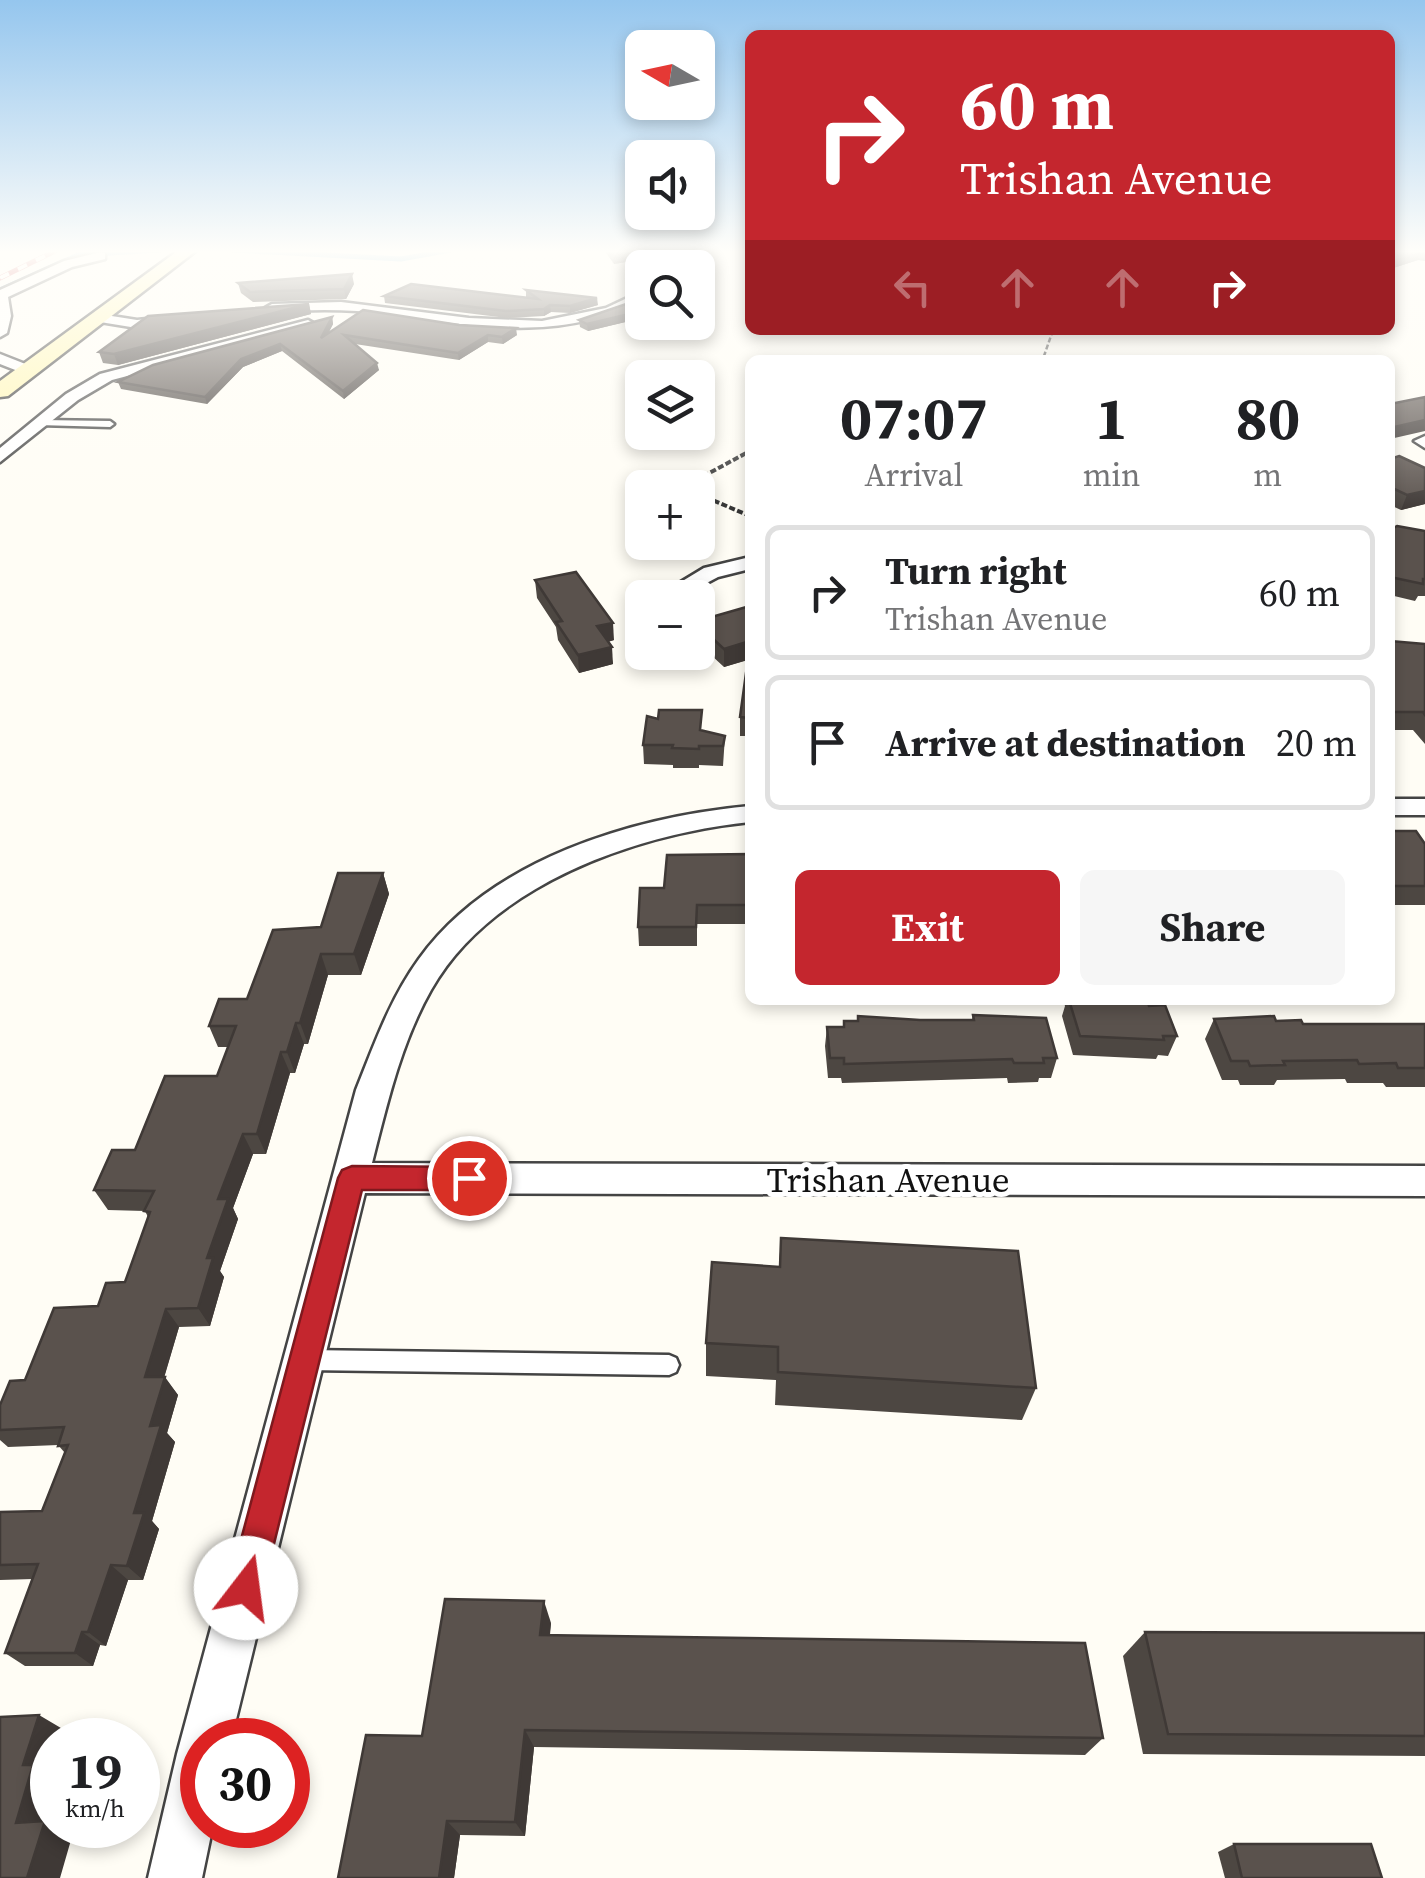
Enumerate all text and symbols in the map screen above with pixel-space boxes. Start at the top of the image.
north arrow [625,30,715,120]
map controls [625,30,715,670]
text: 60 m [960,56,1114,152]
icon: right [795,70,925,200]
button: sound [625,140,715,230]
text: Trishan Avenue [960,147,1273,209]
button: search [625,250,715,340]
icon: left [885,260,940,315]
icon: ahead [990,260,1045,315]
icon: ahead [1095,260,1150,315]
icon: right [1200,260,1255,315]
button: layers [625,360,715,450]
text: 07:07 [840,377,988,459]
text: 1 [1095,377,1128,459]
text: 80 [1235,377,1300,459]
text: Arrival [864,453,963,497]
text: min [1083,453,1140,497]
text: m [1253,453,1282,497]
button: + [625,470,715,560]
text: Turn right [885,545,1067,597]
icon: right [800,565,855,620]
text: 60 m [1259,567,1340,619]
button: − [625,580,715,670]
text: Trishan Avenue [885,597,1107,641]
icon: arrive [800,715,855,770]
text: Arrive at destination [885,717,1246,769]
text: 20 m [1276,717,1357,769]
button: Exit [795,870,1060,985]
button: Share [1080,870,1345,985]
pin [427,1136,512,1221]
icon: arrive [442,1151,497,1206]
street label: Trishan Avenue [766,1156,1010,1204]
position arrow [194,1536,298,1640]
speed limit sign: 30 [180,1718,310,1848]
text: 19 [68,1736,122,1805]
text: km/h [65,1791,125,1825]

